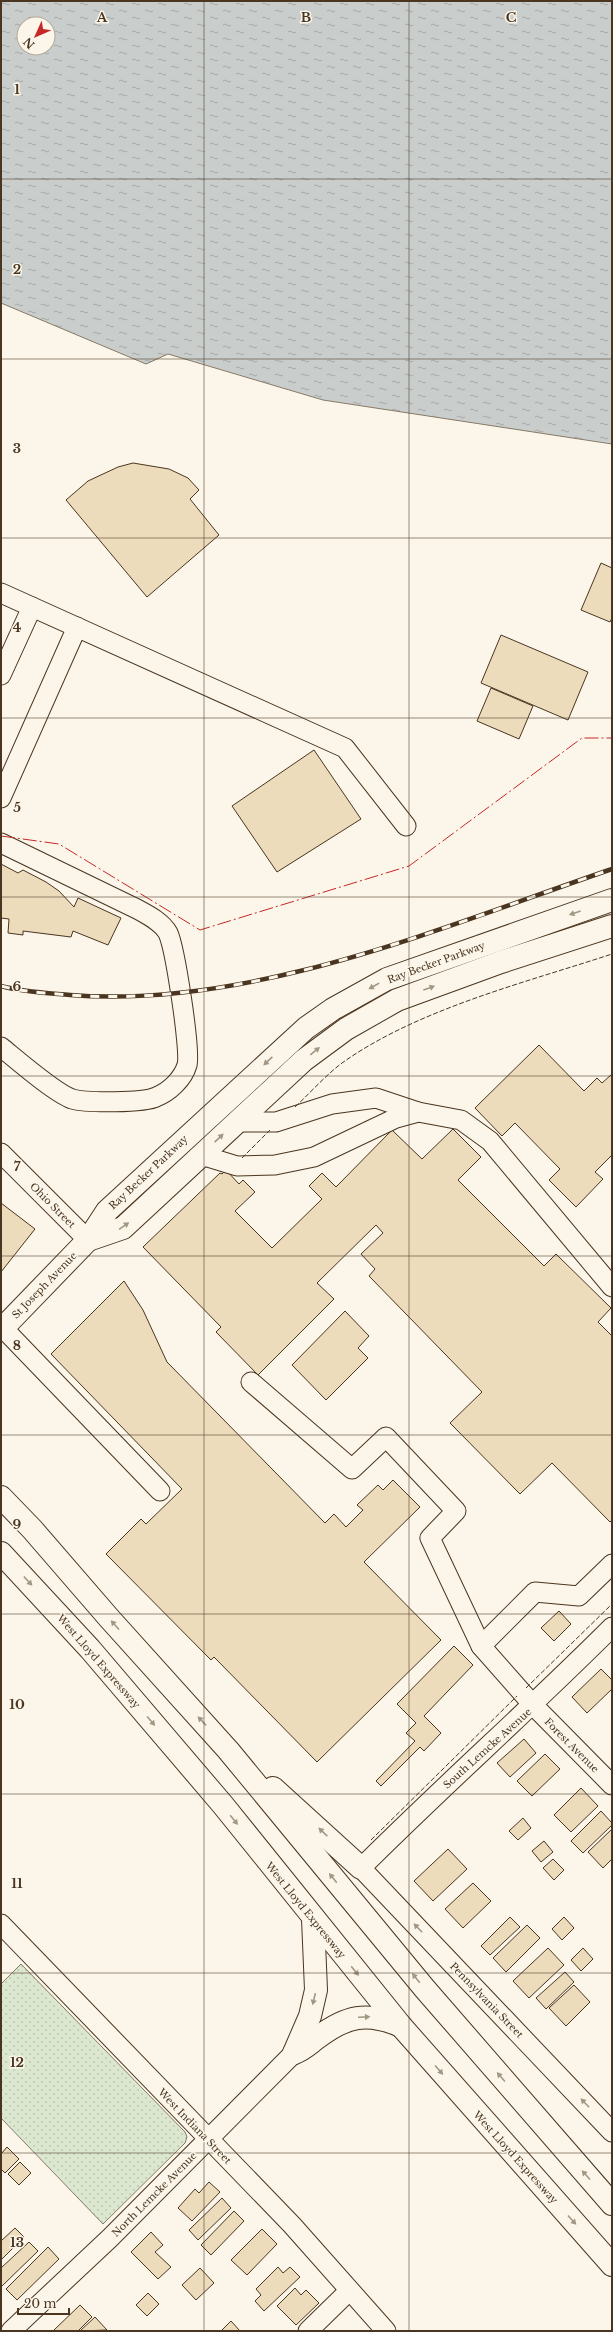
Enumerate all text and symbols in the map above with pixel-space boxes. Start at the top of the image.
text: A [96,9,108,26]
text: B [301,9,311,26]
text: C [506,9,517,26]
north arrow [16,16,56,56]
text: N [20,34,38,52]
text: 1 [14,81,20,98]
text: 2 [13,261,21,278]
text: 3 [13,440,21,457]
text: 4 [13,619,22,636]
text: 5 [13,799,21,816]
one-way arrow [569,910,581,916]
street label: Ray Becker Parkway [385,939,487,986]
text: 6 [13,978,22,995]
one-way arrow [368,983,380,990]
one-way arrow [423,985,435,991]
one-way arrow [310,1046,321,1055]
one-way arrow [264,1056,273,1065]
street label: Ray Becker Parkway [106,1132,191,1212]
one-way arrow [214,1133,224,1143]
text: 7 [14,1158,21,1175]
street label: Ohio Street [27,1180,78,1231]
one-way arrow [118,1222,129,1230]
street label: St Joseph Avenue [9,1249,80,1321]
text: 8 [13,1337,21,1354]
text: 9 [13,1516,22,1533]
one-way arrow [23,1576,33,1586]
street label: West Lloyd Expressway [54,1611,143,1711]
one-way arrow [110,1619,119,1630]
text: 10 [9,1696,25,1713]
street label: South Lemcke Avenue [440,1705,534,1791]
one-way arrow [146,1715,155,1726]
street label: Forest Avenue [542,1715,602,1776]
one-way arrow [197,1716,207,1726]
one-way arrow [230,1815,239,1826]
one-way arrow [318,1827,328,1836]
street label: West Lloyd Expressway [262,1859,349,1962]
one-way arrow [329,1873,338,1883]
text: 11 [11,1875,23,1892]
one-way arrow [414,1923,423,1933]
street label: Pennsylvania Street [447,1960,526,2041]
one-way arrow [351,1965,360,1976]
one-way arrow [412,1973,420,1984]
one-way arrow [310,1993,316,2006]
one-way arrow [358,2014,371,2020]
text: 12 [10,2054,24,2071]
one-way arrow [435,2065,444,2075]
one-way arrow [496,2072,505,2082]
street label: West Indiana Street [155,2085,234,2167]
one-way arrow [580,2098,590,2108]
street label: West Lloyd Expressway [470,2108,561,2207]
street label: North Lemcke Avenue [109,2149,200,2240]
one-way arrow [581,2170,591,2180]
one-way arrow [567,2215,576,2225]
text: 13 [10,2234,24,2251]
scale bar [18,2290,69,2316]
text: 20 m [24,2296,56,2311]

